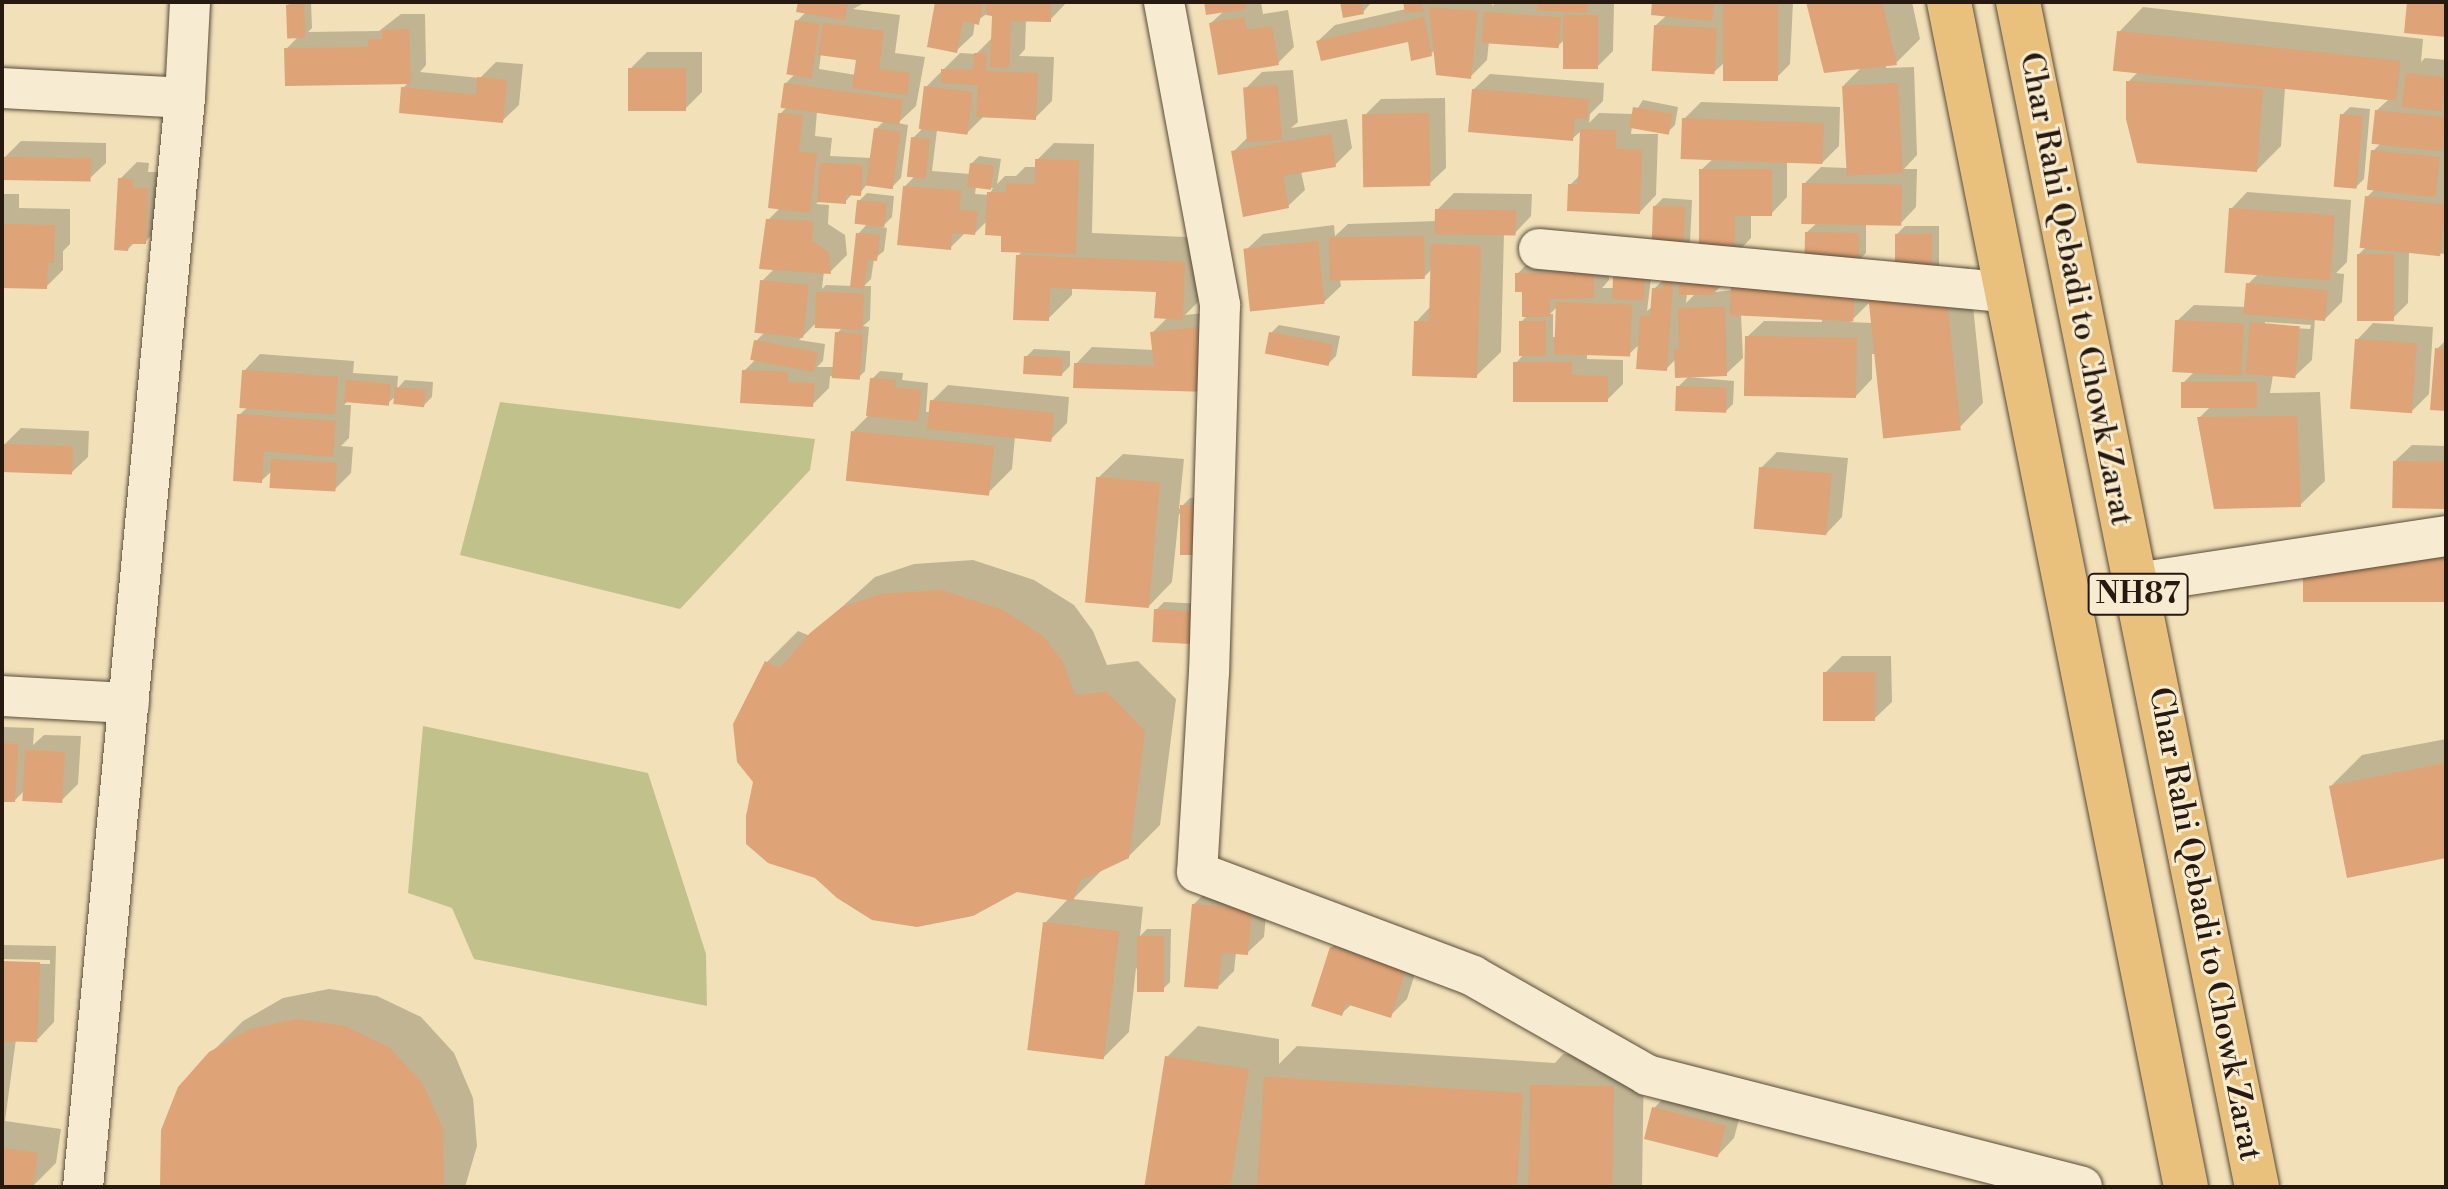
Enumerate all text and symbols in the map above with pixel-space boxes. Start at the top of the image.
street label: Char Rahi Qebadi to Chowk Zarat [2011,49,2141,529]
road number: NH87 [2086,568,2190,620]
street label: Char Rahi Qebadi to Chowk Zarat [2140,684,2270,1164]

